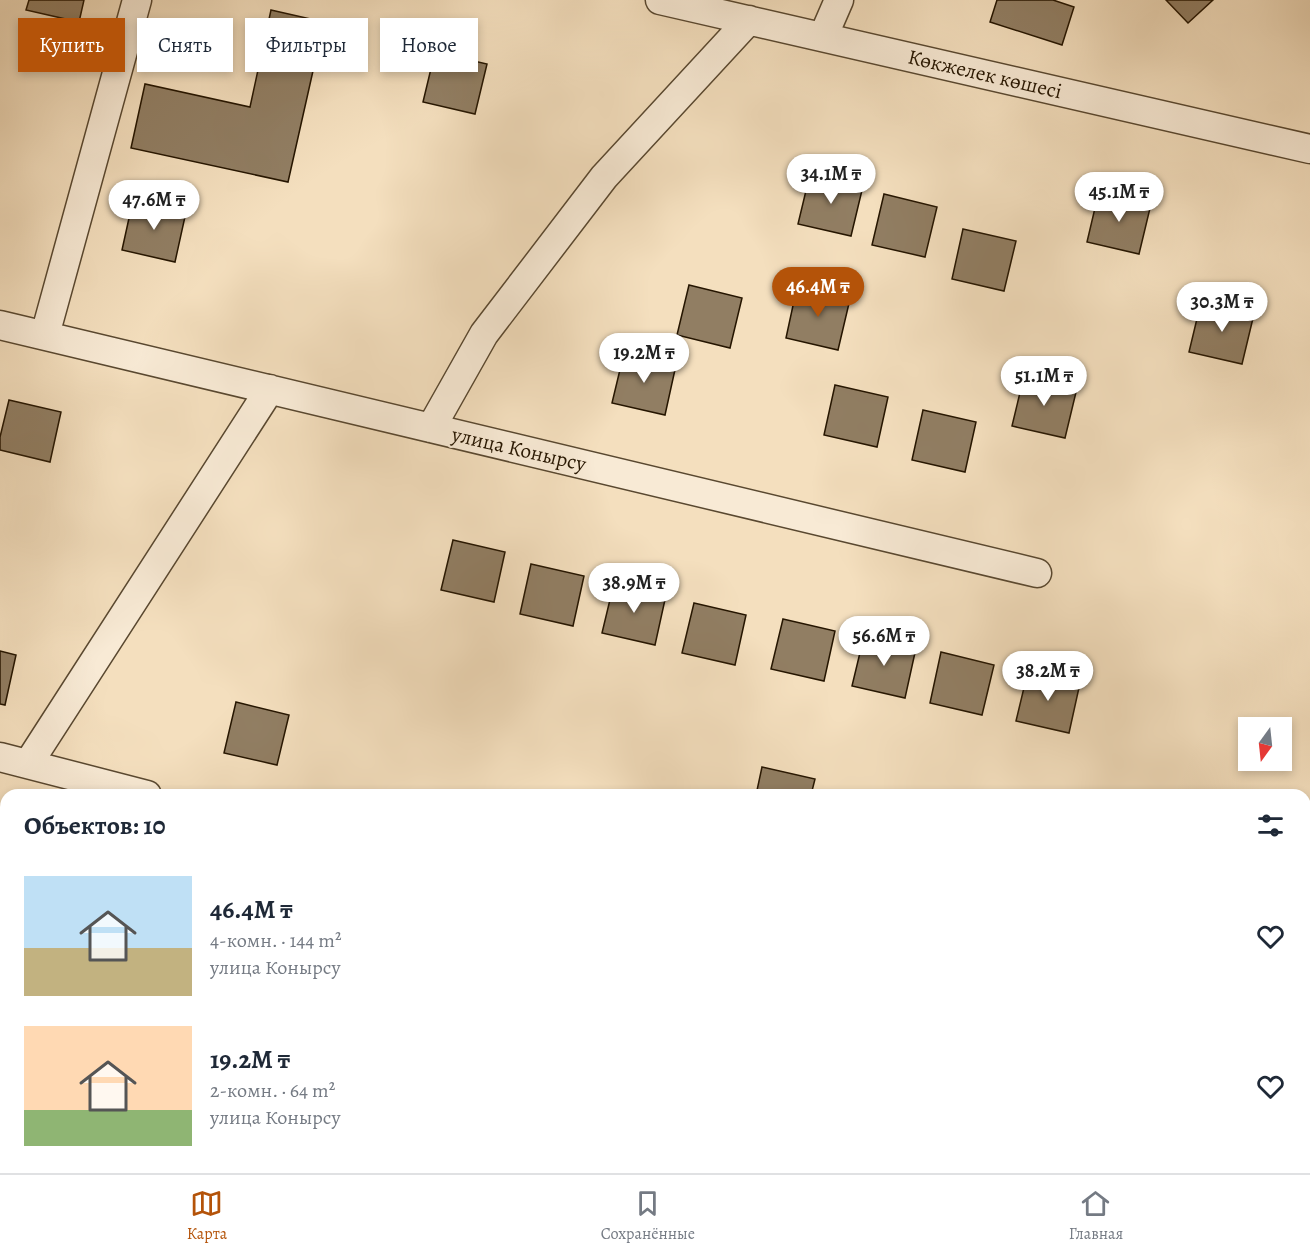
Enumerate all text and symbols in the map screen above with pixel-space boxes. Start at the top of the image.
chip: Купить [18,18,125,72]
chip: Снять [137,18,233,72]
chip: Фильтры [245,18,368,72]
chip: Новое [380,18,478,72]
street label: Көкжелек көшесі [905,43,1065,105]
pin: 34.1M ₸ [776,154,886,205]
text: 34.1M ₸ [801,160,861,187]
pin: 45.1M ₸ [1064,172,1174,223]
text: 45.1M ₸ [1089,178,1149,205]
pin: 47.6M ₸ [99,180,209,231]
text: 47.6M ₸ [123,186,185,213]
pin: 46.4M ₸ [763,267,873,318]
text: 46.4M ₸ [786,273,850,300]
pin: 30.3M ₸ [1167,282,1277,333]
text: 30.3M ₸ [1191,288,1253,315]
pin: 19.2M ₸ [589,333,699,384]
text: 19.2M ₸ [613,339,675,366]
pin: 51.1M ₸ [989,356,1099,407]
text: 51.1M ₸ [1015,362,1073,389]
street label: улица Конырсу [448,420,589,478]
pin: 38.9M ₸ [579,563,689,614]
text: 38.9M ₸ [602,569,666,596]
pin: 56.6M ₸ [829,616,939,667]
text: 56.6M ₸ [853,622,915,649]
pin: 38.2M ₸ [993,651,1103,702]
text: 38.2M ₸ [1016,657,1080,684]
north arrow [1238,717,1292,771]
map controls [1238,717,1292,771]
text: Объектов: 10 [24,808,166,843]
icon: filters [1254,809,1287,842]
text: 46.4M ₸ [210,892,293,927]
icon: home [72,900,144,972]
icon: heart [1254,920,1287,953]
text: 4-комн. · 144 m² [210,927,342,954]
text: улица Конырсу [210,954,341,981]
text: 19.2M ₸ [210,1042,290,1077]
icon: home [72,1050,144,1122]
icon: heart [1254,1070,1287,1103]
text: 2-комн. · 64 m² [210,1077,335,1104]
text: улица Конырсу [210,1104,341,1131]
tab: Карта [187,1187,227,1245]
tab: Сохранённые [601,1187,695,1245]
tab: Главная [1069,1187,1123,1245]

